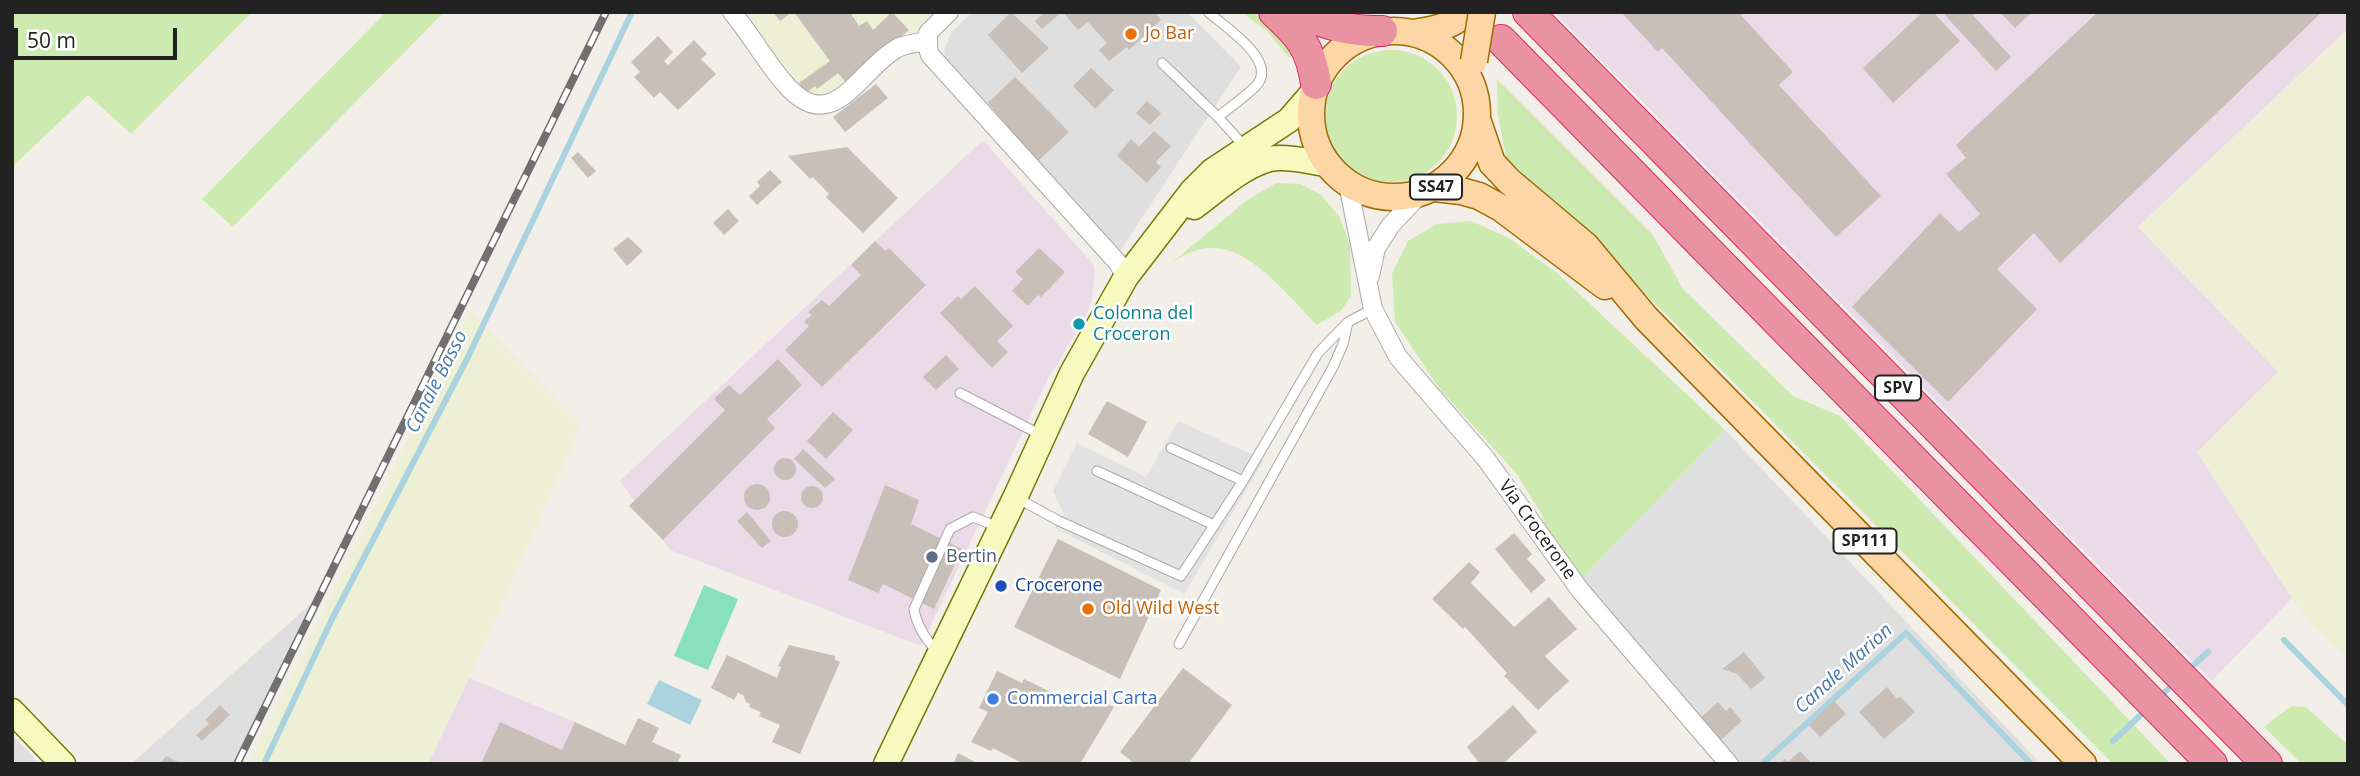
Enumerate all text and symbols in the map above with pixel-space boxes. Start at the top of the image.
scale bar [18,14,180,58]
place label: Jo Bar [1145,23,1194,45]
text: 50 m [27,26,76,54]
marker: Jo Bar [1123,26,1139,42]
road number: SS47 [1410,174,1462,200]
place label: Colonna del Croceron [1093,303,1193,346]
marker: Colonna del Croceron [1071,316,1087,332]
water label: Canale Basso [401,327,473,437]
road number: SPV [1875,376,1921,400]
street label: Via Crocerone [1494,476,1580,584]
road number: SP111 [1834,528,1896,554]
place label: Bertin [946,546,997,568]
marker: Bertin [924,549,940,565]
place label: Crocerone [1015,575,1103,597]
marker: Crocerone [993,578,1009,594]
place label: Old Wild West [1102,598,1219,620]
marker: Old Wild West [1080,601,1096,617]
water label: Canale Marion [1791,619,1897,719]
place label: Commercial Carta [1007,688,1157,710]
marker: Commercial Carta [985,691,1001,707]

